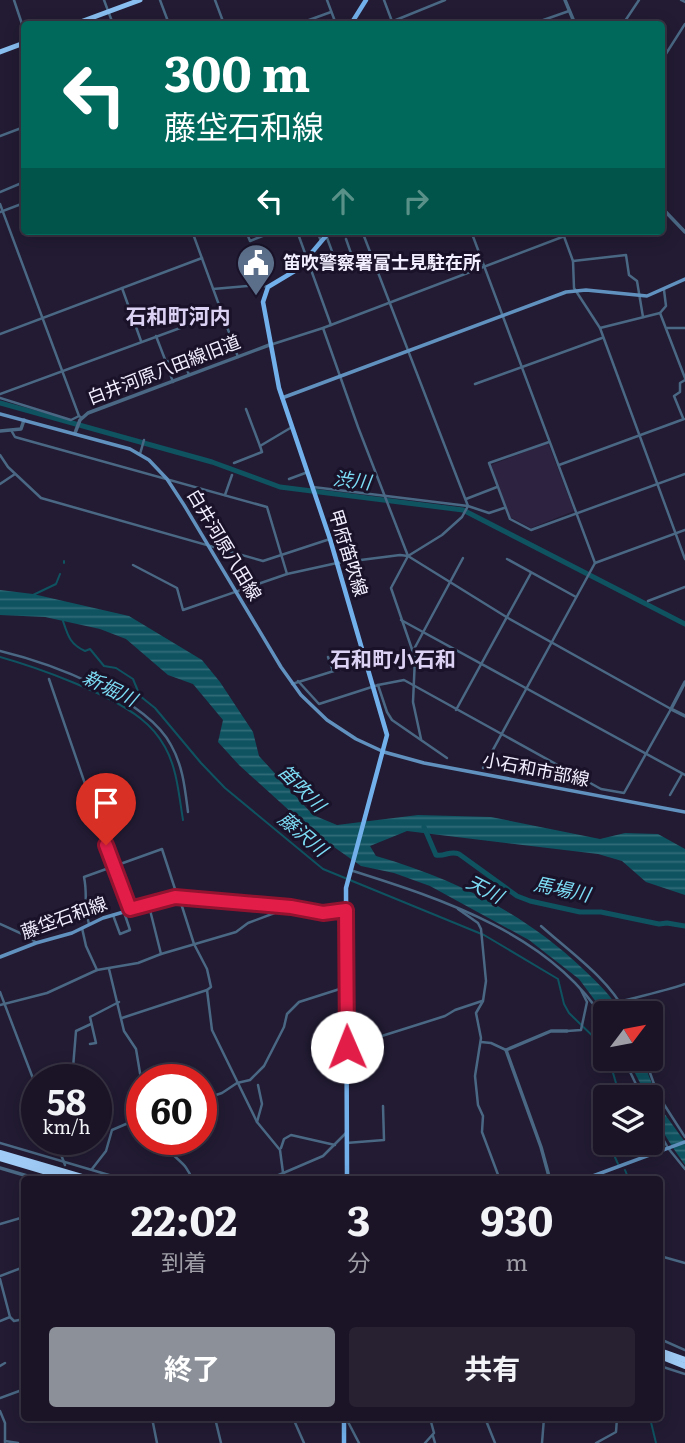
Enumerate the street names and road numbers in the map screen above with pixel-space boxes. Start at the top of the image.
street label: 白井河原八田線旧道 [83,327,244,410]
street label: 白井河原八田線 [181,483,269,605]
street label: 甲府笛吹線 [323,506,376,600]
street label: 小石和市部線 [481,745,592,792]
street label: 藤垈石和線 [17,889,110,945]

